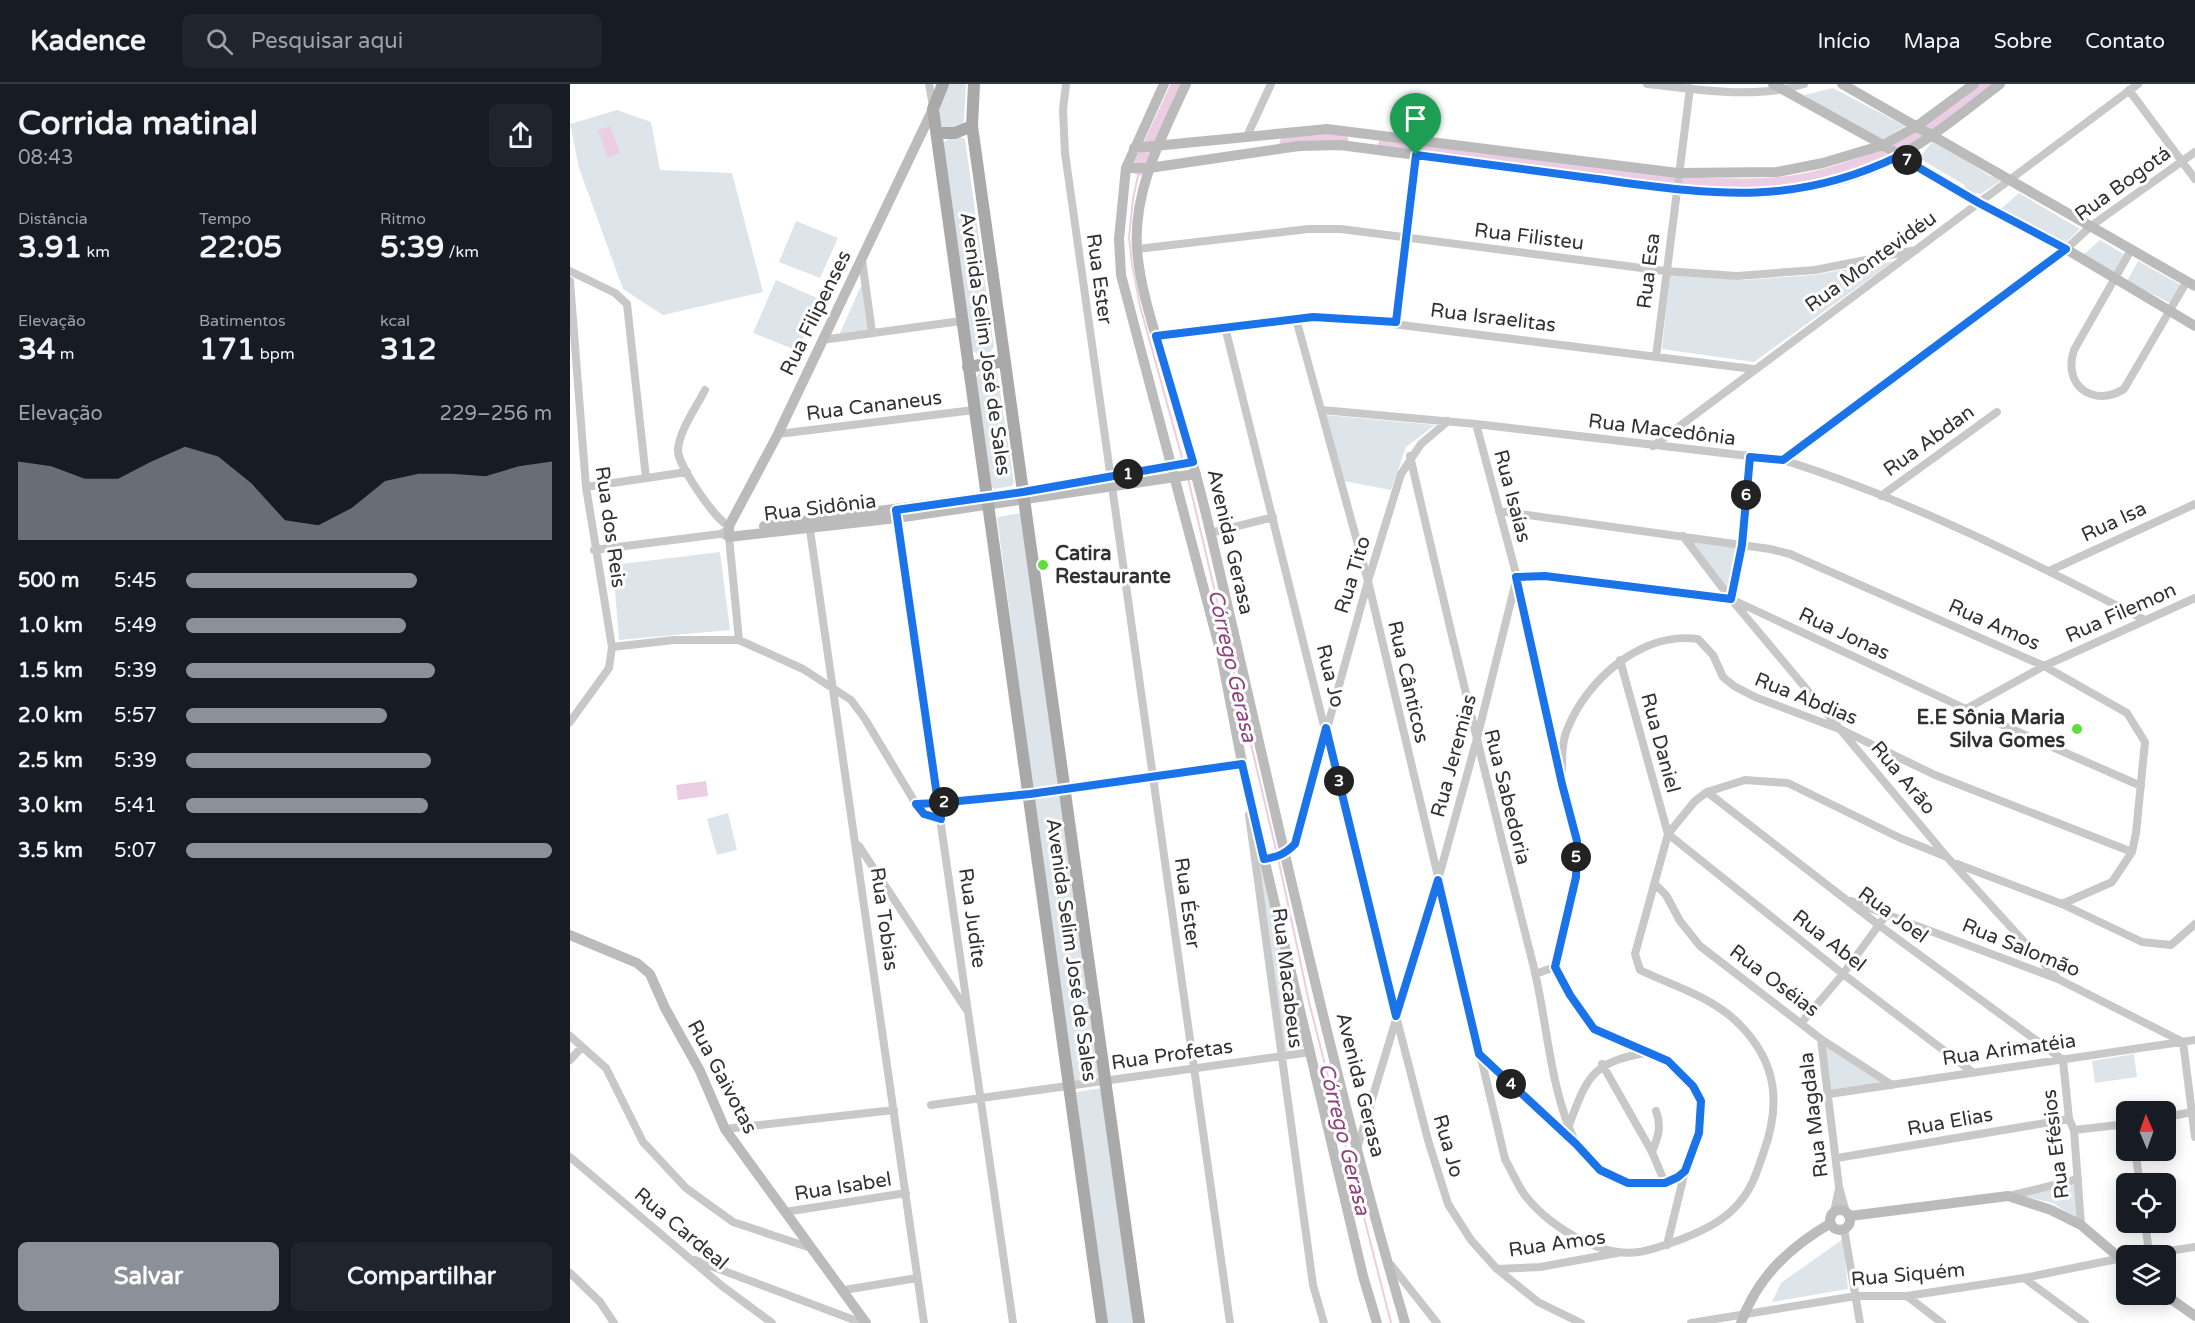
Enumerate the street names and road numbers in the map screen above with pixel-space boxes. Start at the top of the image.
street label: Rua Bogotá [2070,141,2176,227]
street label: Rua Montevidéu [1801,206,1941,318]
street label: Avenida Selim José de Sales [955,211,1015,477]
street label: Rua Filisteu [1473,218,1585,256]
street label: Rua Ester [1081,232,1117,326]
street label: Rua Esa [1632,232,1666,310]
street label: Rua Filipenses [775,246,857,380]
street label: Rua Israelitas [1429,298,1557,338]
street label: Rua Cananeus [805,386,943,426]
street label: Rua Abdan [1879,400,1979,482]
street label: Rua Macedônia [1587,409,1737,451]
street label: Rua Isaías [1488,447,1536,545]
street label: Rua dos Reis [590,465,630,589]
street label: Avenida Gerasa [1202,467,1258,617]
street label: Rua Sidônia [762,489,878,527]
street label: Rua Isa [2078,497,2150,547]
street label: Rua Tito [1330,533,1376,617]
street label: Rua Filemon [2062,578,2180,648]
street label: Rua Amos [1944,594,2044,656]
street label: Rua Jonas [1795,603,1893,665]
street label: Rua Cânticos [1382,618,1434,746]
street label: Rua Jo [1311,642,1349,710]
street label: Rua Abdias [1751,668,1861,730]
street label: Rua Daniel [1635,690,1685,796]
street label: Rua Jeremias [1426,692,1482,820]
street label: Rua Sabedoria [1479,727,1535,867]
street label: Rua Arão [1865,736,1941,820]
street label: Avenida Selim José de Sales [1041,817,1101,1083]
street label: Rua Éster [1169,856,1206,950]
street label: Rua Tobias [865,866,903,972]
street label: Rua Judite [953,866,991,970]
street label: Rua Joel [1853,882,1933,948]
street label: Rua Abel [1787,905,1871,977]
street label: Rua Macabeus [1266,907,1308,1049]
street label: Rua Salomão [1958,913,2084,983]
street label: Rua Oséias [1725,940,1823,1022]
street label: Avenida Gerasa [1330,1010,1390,1160]
street label: Rua Gaivotas [682,1016,762,1138]
street label: Rua Arimatéia [1941,1029,2077,1071]
street label: Rua Profetas [1110,1035,1234,1075]
street label: Rua Magdala [1794,1051,1834,1179]
street label: Rua Efésios [2037,1088,2075,1200]
street label: Rua Elias [1905,1103,1995,1141]
street label: Rua Jo [1428,1112,1468,1180]
street label: Rua Isabel [793,1167,893,1207]
street label: Rua Cardeal [629,1183,733,1275]
street label: Rua Amos [1507,1225,1607,1263]
street label: Rua Siquém [1850,1258,1966,1292]

